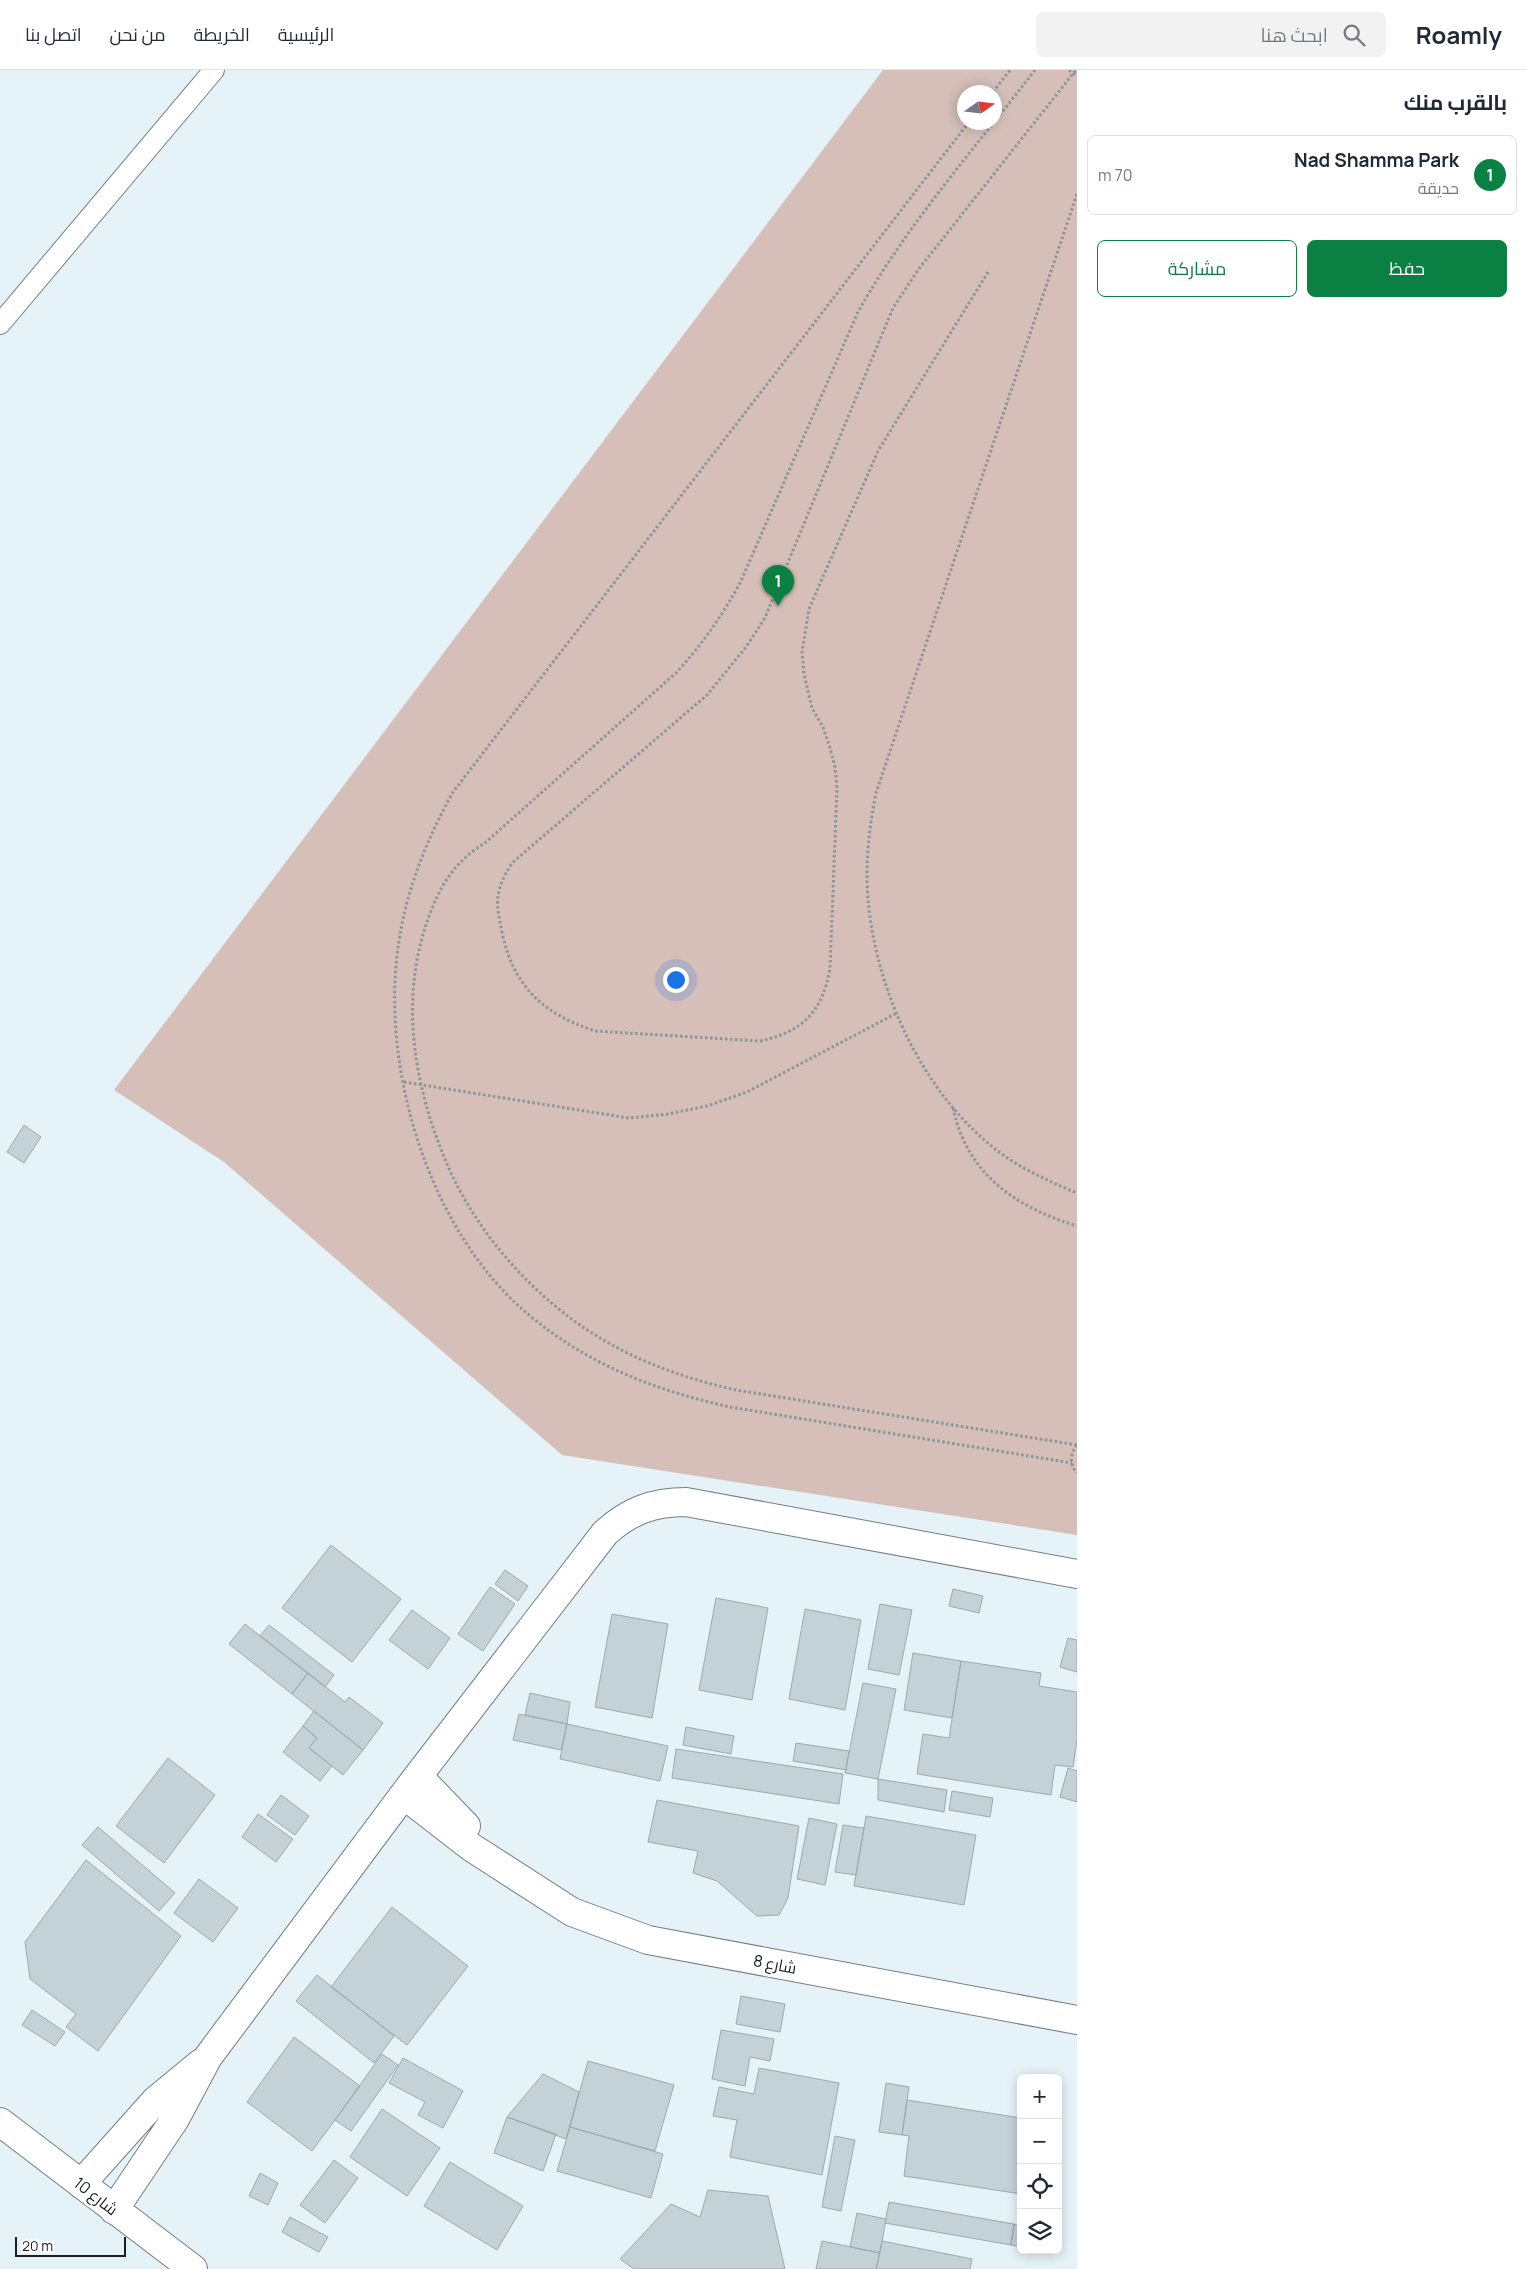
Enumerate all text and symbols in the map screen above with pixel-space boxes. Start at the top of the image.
search box [1036,12,1386,57]
text: Roamly [1416,18,1502,51]
icon: search [1340,21,1368,49]
text: اتصل بنا [25,22,82,46]
text: من نحن [110,22,166,46]
text: الخريطة [194,22,250,46]
text: الرئيسية [278,22,334,46]
text: ابحث هنا [1260,22,1328,48]
north arrow [957,85,1002,130]
text: بالقرب منك [1404,88,1507,116]
text: Nad Shamma Park [1294,147,1459,173]
text: 70 m [1098,164,1133,186]
text: 1 [1487,164,1494,186]
text: حديقة [1418,177,1459,199]
button: مشاركة [1097,240,1297,297]
button: حفظ [1307,240,1507,297]
pin: 1 [762,565,794,606]
your location [663,967,689,993]
street label: شارع 8 [751,1949,798,1980]
map controls [1017,2074,1062,2254]
button: + [1017,2074,1062,2119]
button: − [1017,2119,1062,2164]
button: locate [1017,2164,1062,2209]
street label: شارع 10 [69,2172,123,2221]
button: layers [1017,2209,1062,2254]
scale bar [15,2234,126,2257]
text: 20 m [22,2236,53,2255]

